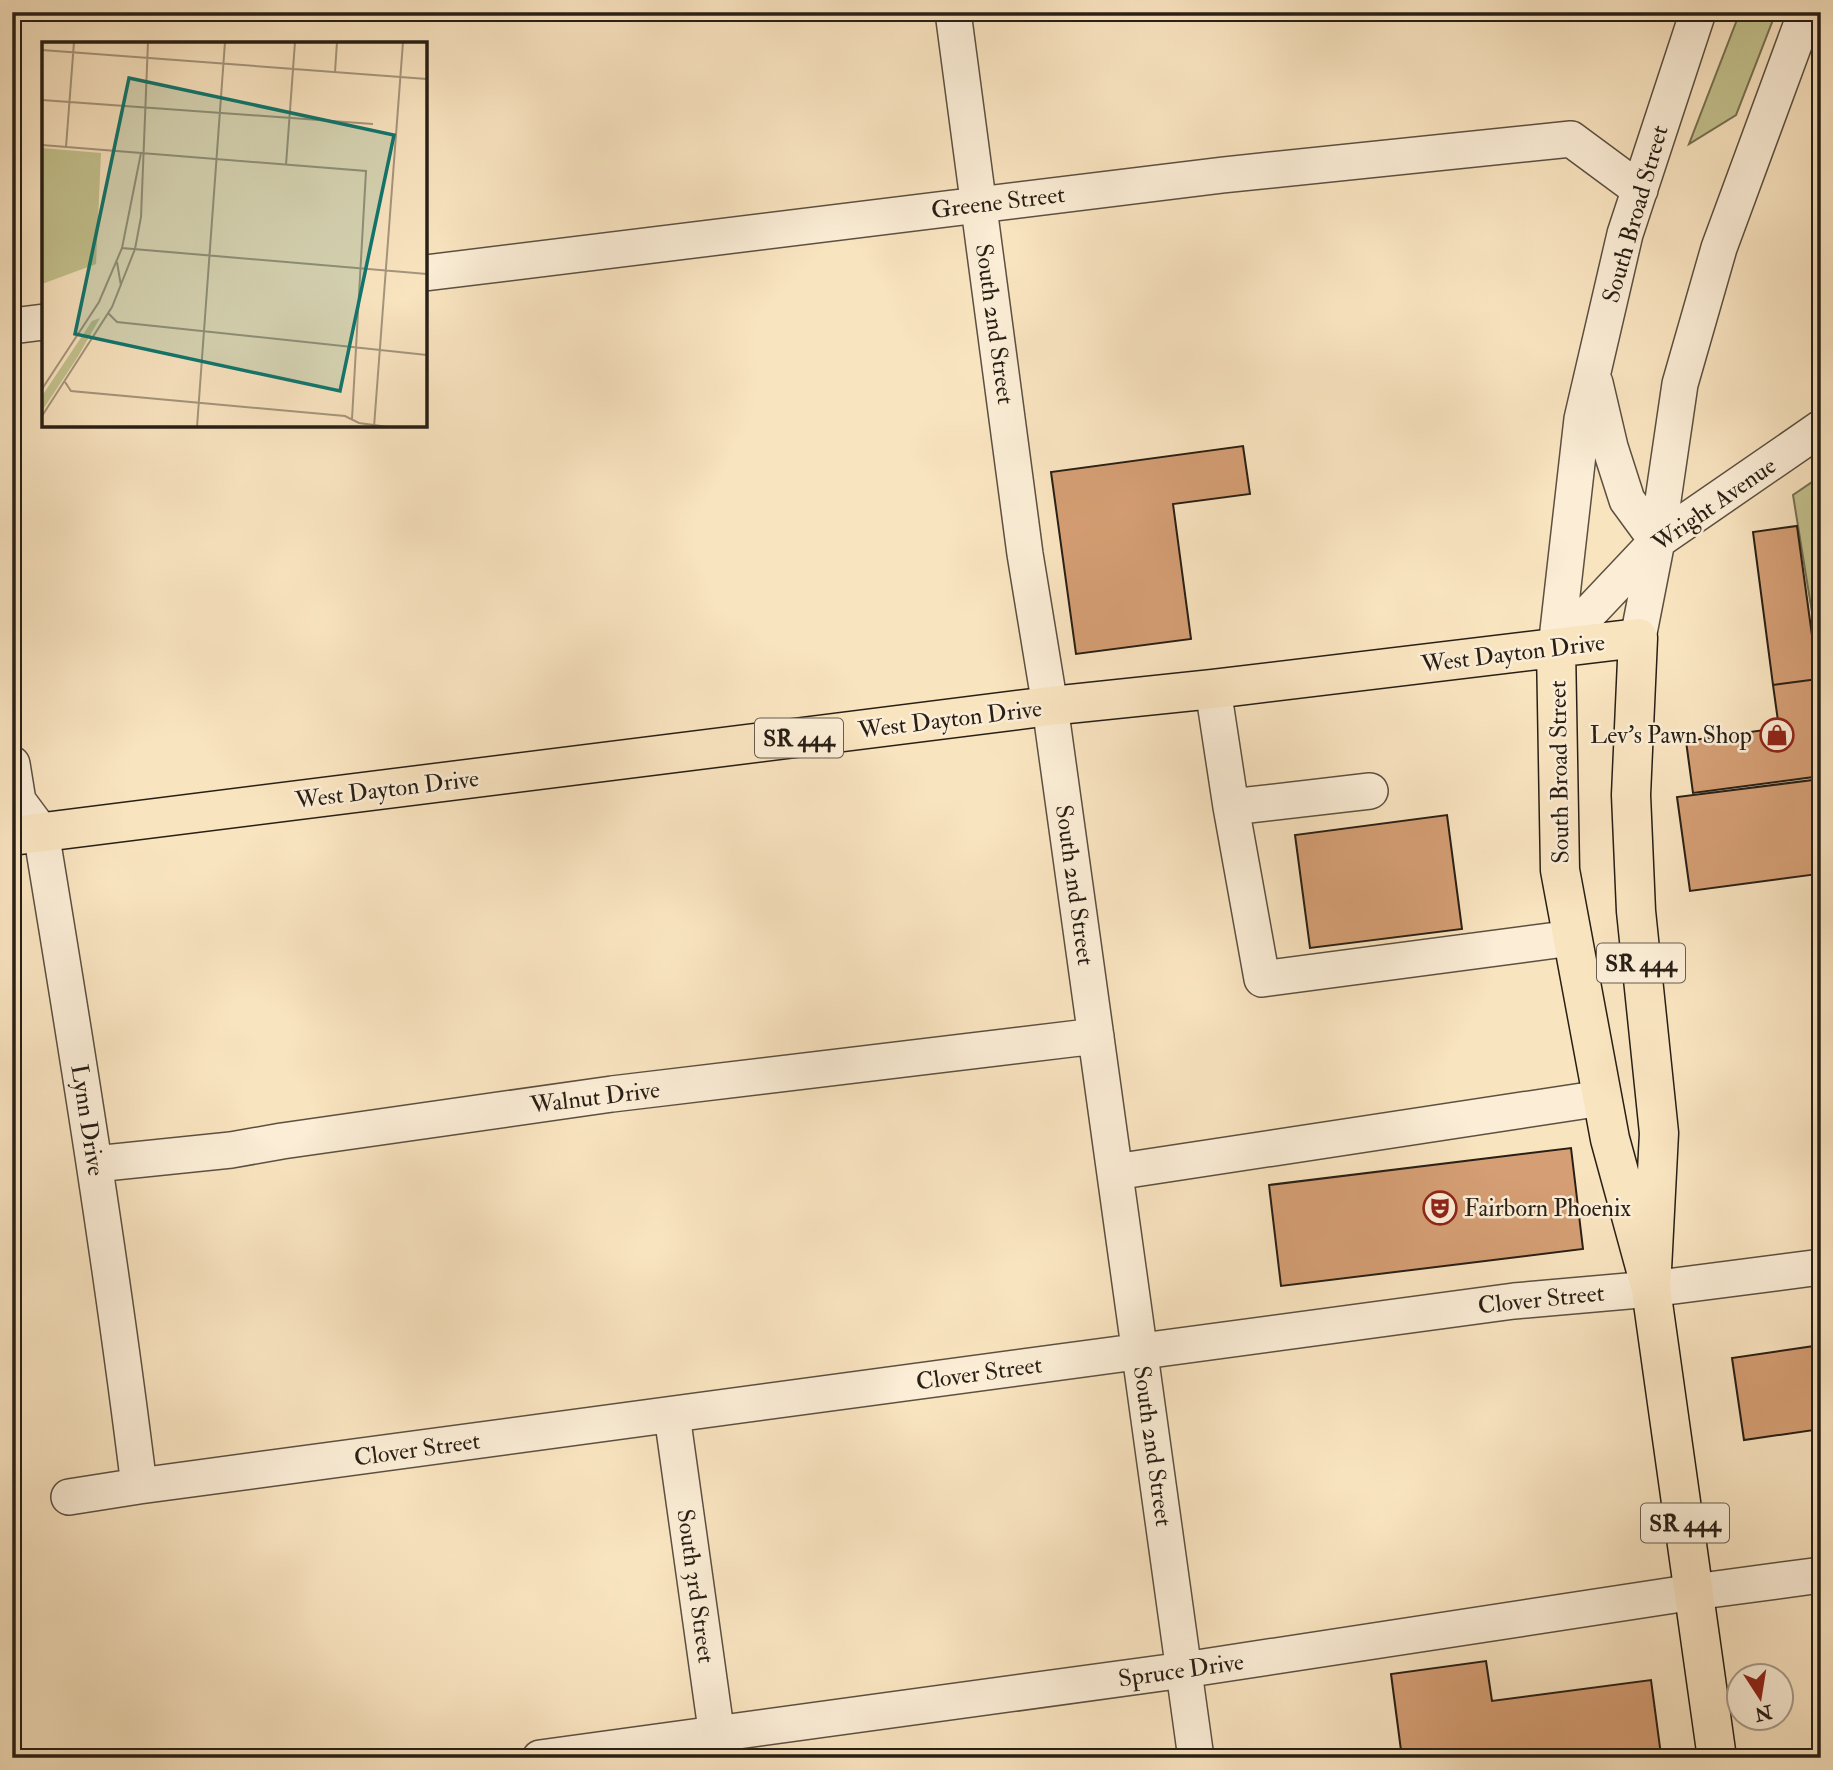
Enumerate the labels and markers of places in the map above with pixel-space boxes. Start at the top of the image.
shop icon: Lev's Pawn Shop [1758,716,1796,754]
place label: Lev's Pawn Shop [1590,720,1752,751]
theatre icon: Fairborn Phoenix [1421,1189,1459,1227]
place label: Fairborn Phoenix [1464,1193,1631,1224]

